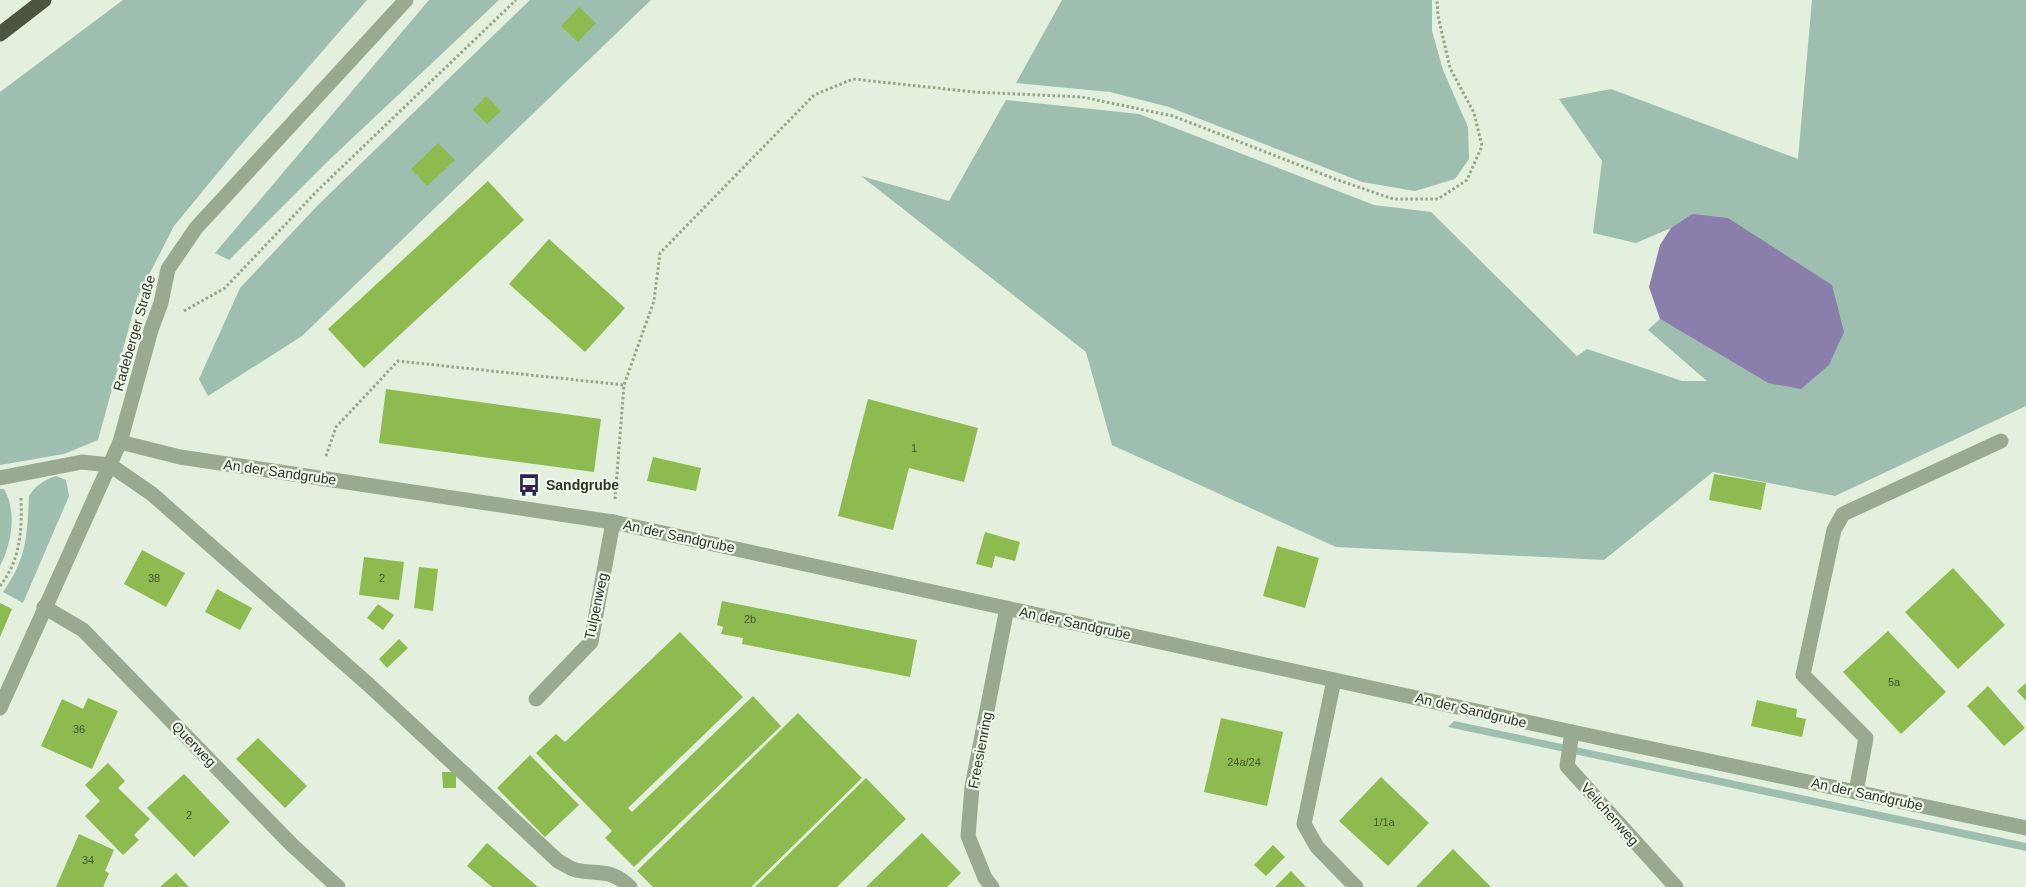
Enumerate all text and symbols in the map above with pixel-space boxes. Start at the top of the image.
street label: Radeberger Straße [110,273,158,393]
house number: 1 [911,442,917,454]
street label: An der Sandgrube [223,456,338,488]
bus stop icon: Sandgrube [516,472,542,498]
place label: Sandgrube [546,477,619,493]
street label: An der Sandgrube [622,516,736,556]
street label: Tulpenweg [581,571,611,641]
house number: 38 [148,572,160,584]
house number: 2 [379,572,385,584]
street label: An der Sandgrube [1018,603,1132,643]
house number: 2b [744,613,756,625]
house number: 5a [1888,676,1901,688]
street label: An der Sandgrube [1414,689,1528,731]
street label: Freesienring [965,710,995,790]
street label: Querweg [169,718,219,770]
house number: 36 [73,723,85,735]
house number: 24a/24 [1227,756,1261,768]
street label: An der Sandgrube [1810,774,1924,814]
street label: Veilchenweg [1578,779,1642,849]
house number: 2 [186,809,192,821]
house number: 1/1a [1373,816,1396,828]
house number: 34 [82,854,94,866]

